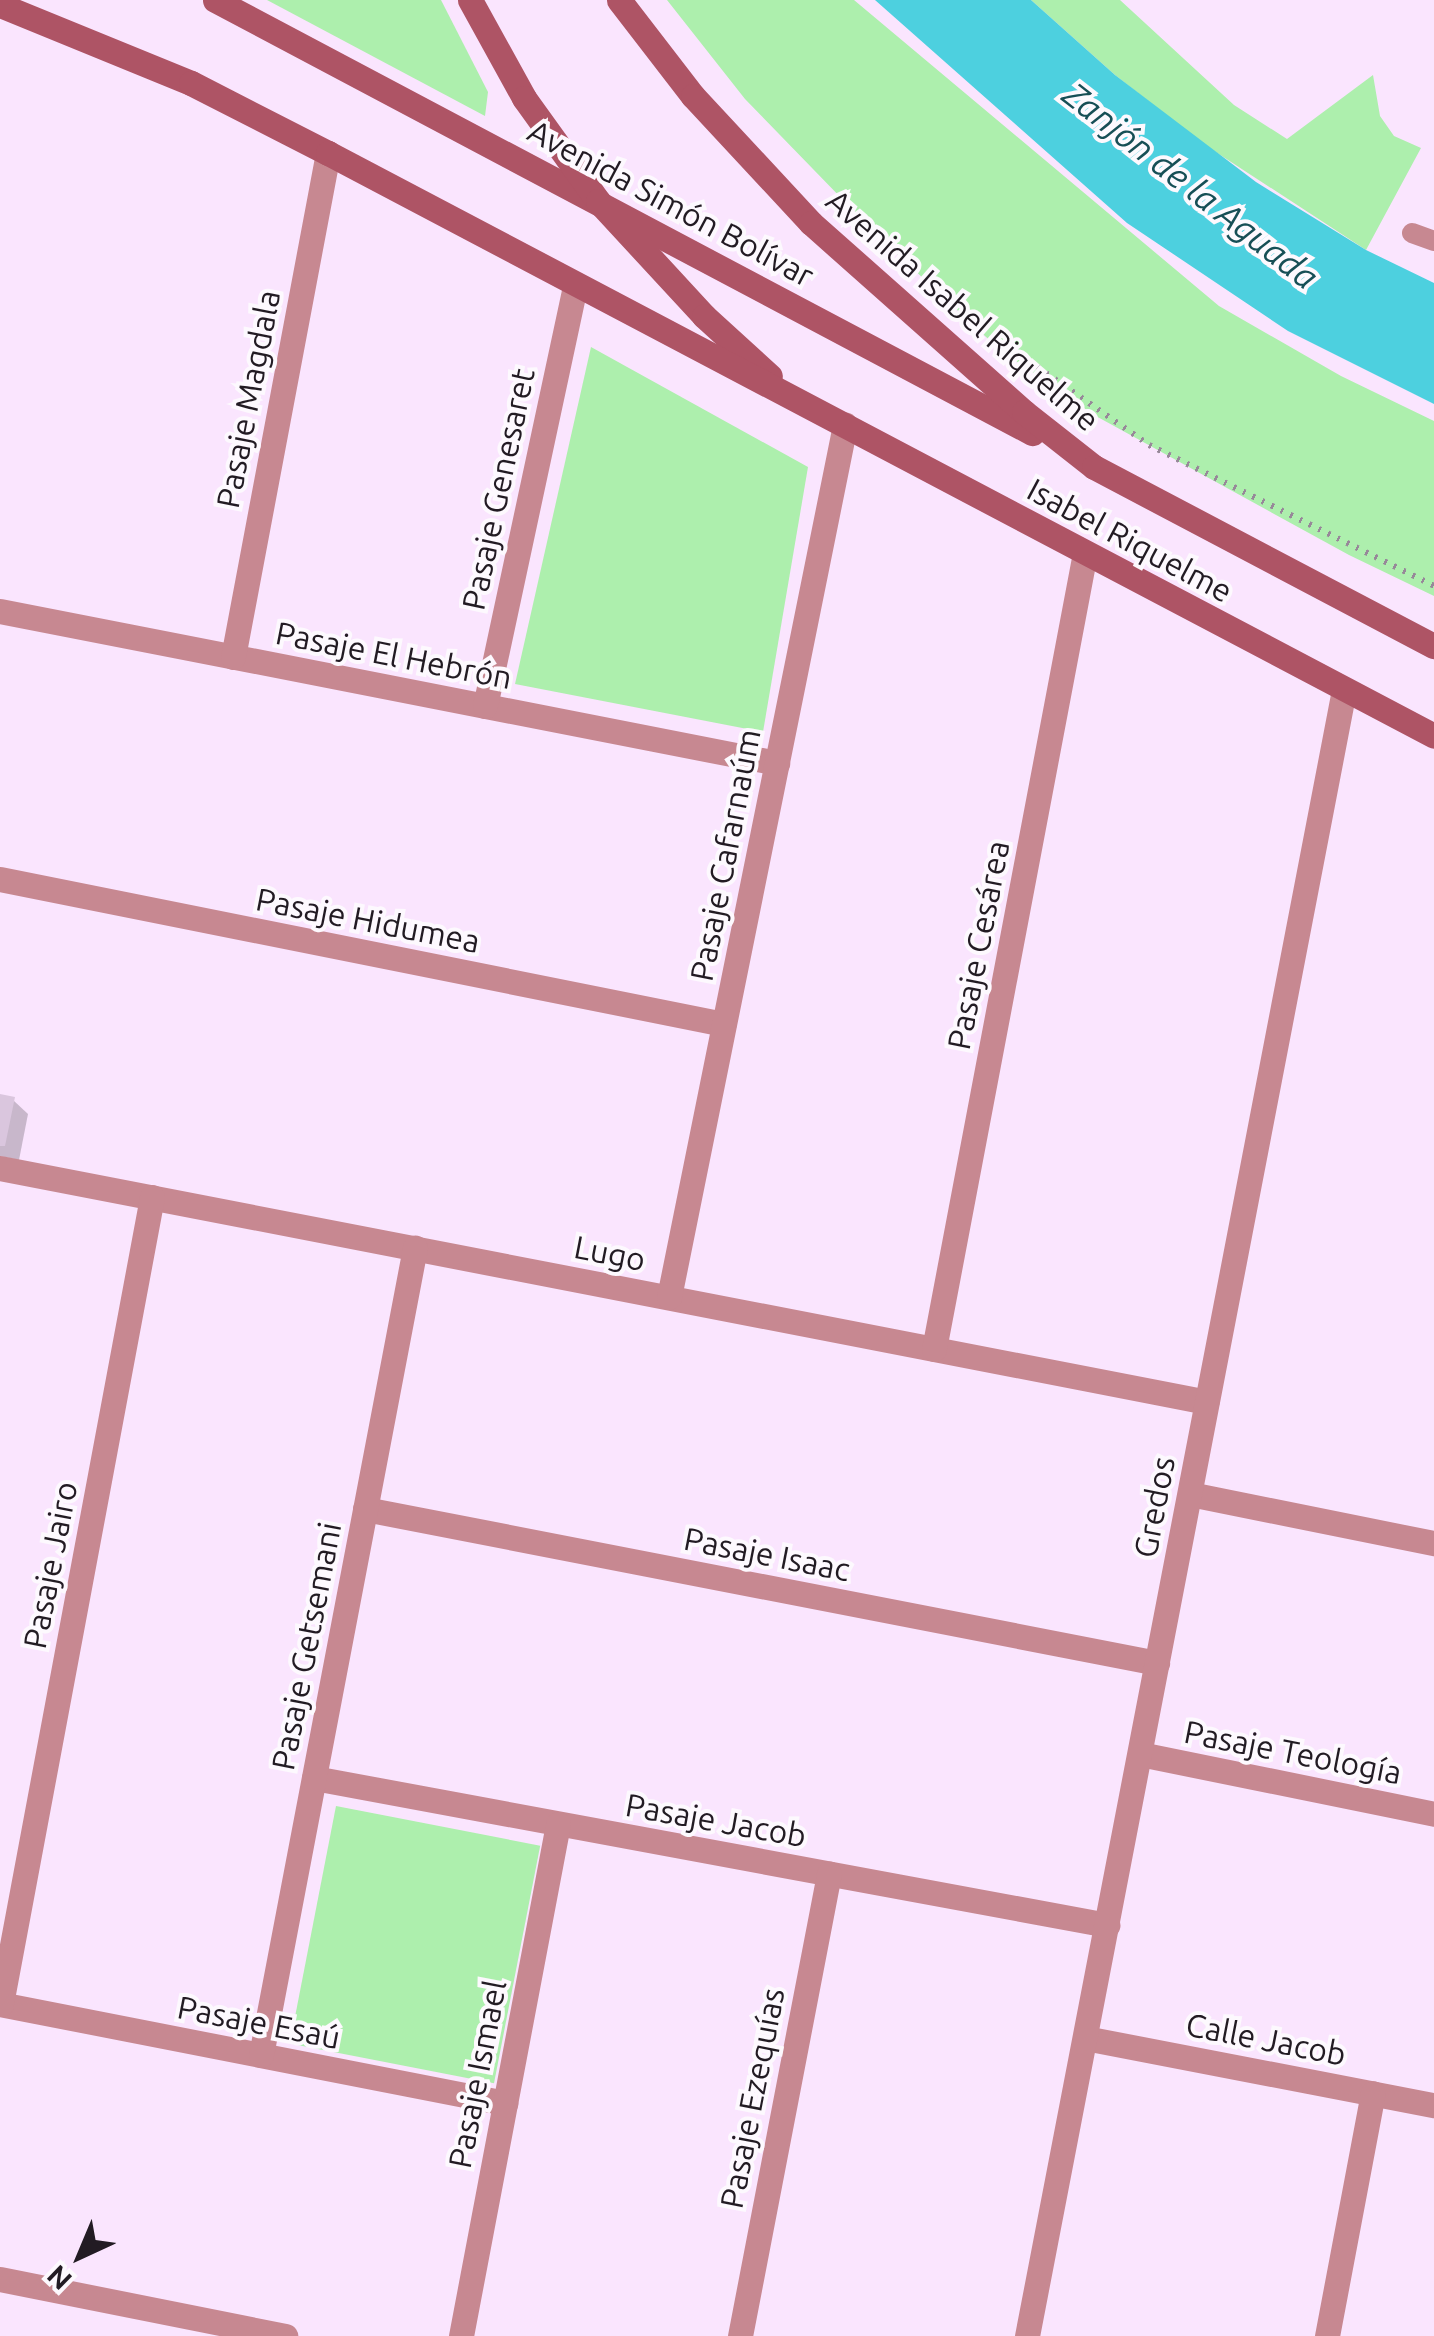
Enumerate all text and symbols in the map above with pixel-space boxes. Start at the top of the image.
water label: Zanjón de la Aguada [1055,73,1327,297]
street label: Avenida Simón Bolívar [522,111,820,295]
street label: Avenida Isabel Riquelme [819,181,1107,439]
street label: Pasaje Magdala [208,287,288,511]
street label: Pasaje Genesaret [454,365,542,613]
street label: Isabel Riquelme [1021,470,1239,610]
street label: Pasaje El Hebrón [273,613,515,697]
street label: Pasaje Cafarnaúm [682,726,768,984]
street label: Pasaje Cesárea [939,837,1017,1053]
street label: Pasaje Hidumea [253,879,483,961]
street label: Lugo [571,1227,649,1279]
street label: Gredos [1125,1453,1183,1561]
street label: Pasaje Jairo [15,1478,85,1652]
street label: Pasaje Getsemani [263,1519,349,1773]
street label: Pasaje Isaac [681,1519,853,1589]
street label: Pasaje Teología [1181,1712,1405,1792]
street label: Pasaje Jacob [623,1785,809,1855]
street label: Pasaje Ismael [440,1977,514,2171]
street label: Pasaje Ezequías [712,1985,792,2211]
street label: Pasaje Esaú [174,1987,344,2057]
street label: Calle Jacob [1183,2005,1349,2073]
north arrow [30,2206,130,2306]
text: N [41,2260,77,2296]

